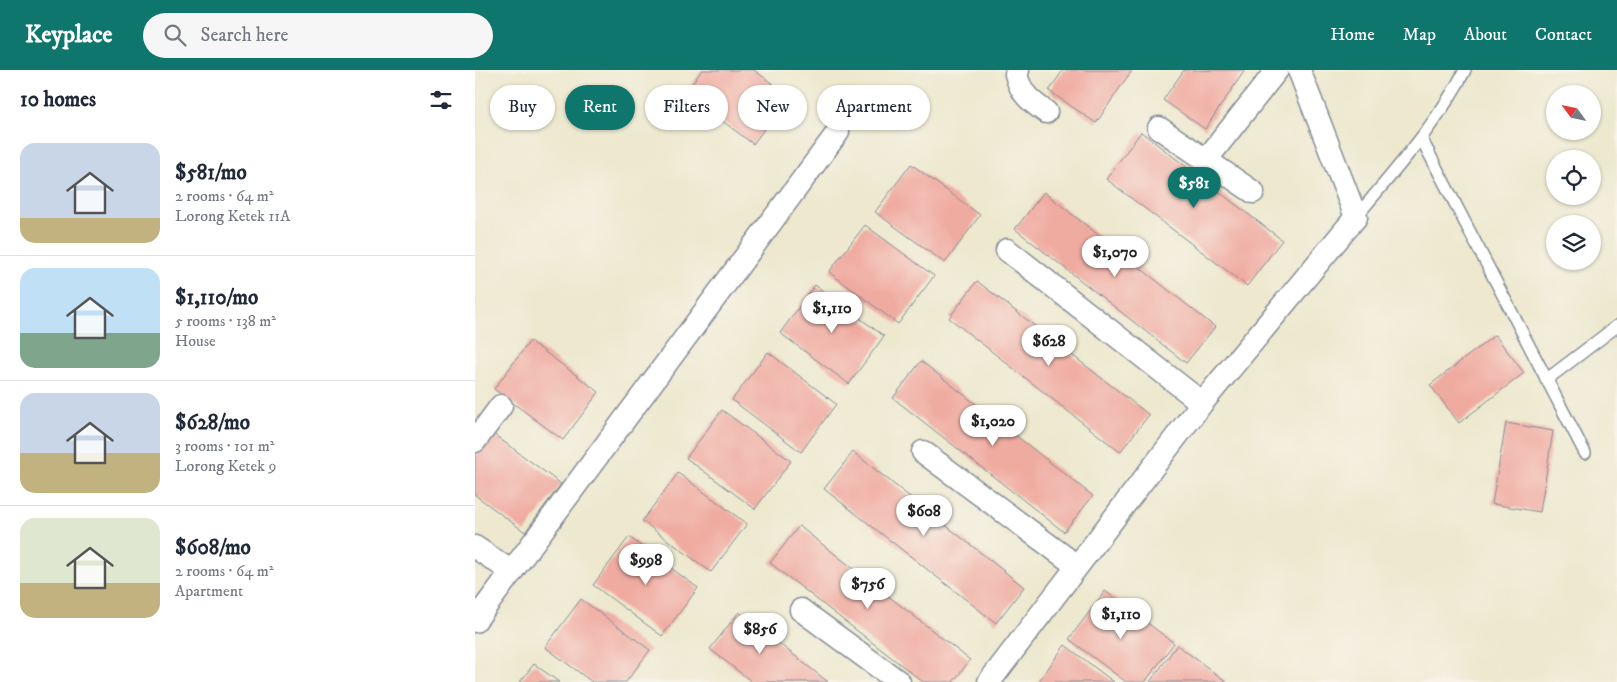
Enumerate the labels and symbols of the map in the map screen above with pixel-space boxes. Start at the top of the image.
north arrow [1546,85,1601,140]
pin: $581 [1164,166,1224,209]
pin: $1,070 [1074,236,1156,278]
pin: $1,110 [791,292,873,334]
pin: $628 [1019,324,1079,367]
pin: $1,020 [952,404,1034,447]
pin: $608 [894,494,954,537]
pin: $998 [616,544,676,586]
pin: $756 [838,568,898,610]
pin: $1,110 [1080,598,1162,640]
pin: $856 [730,612,790,655]

